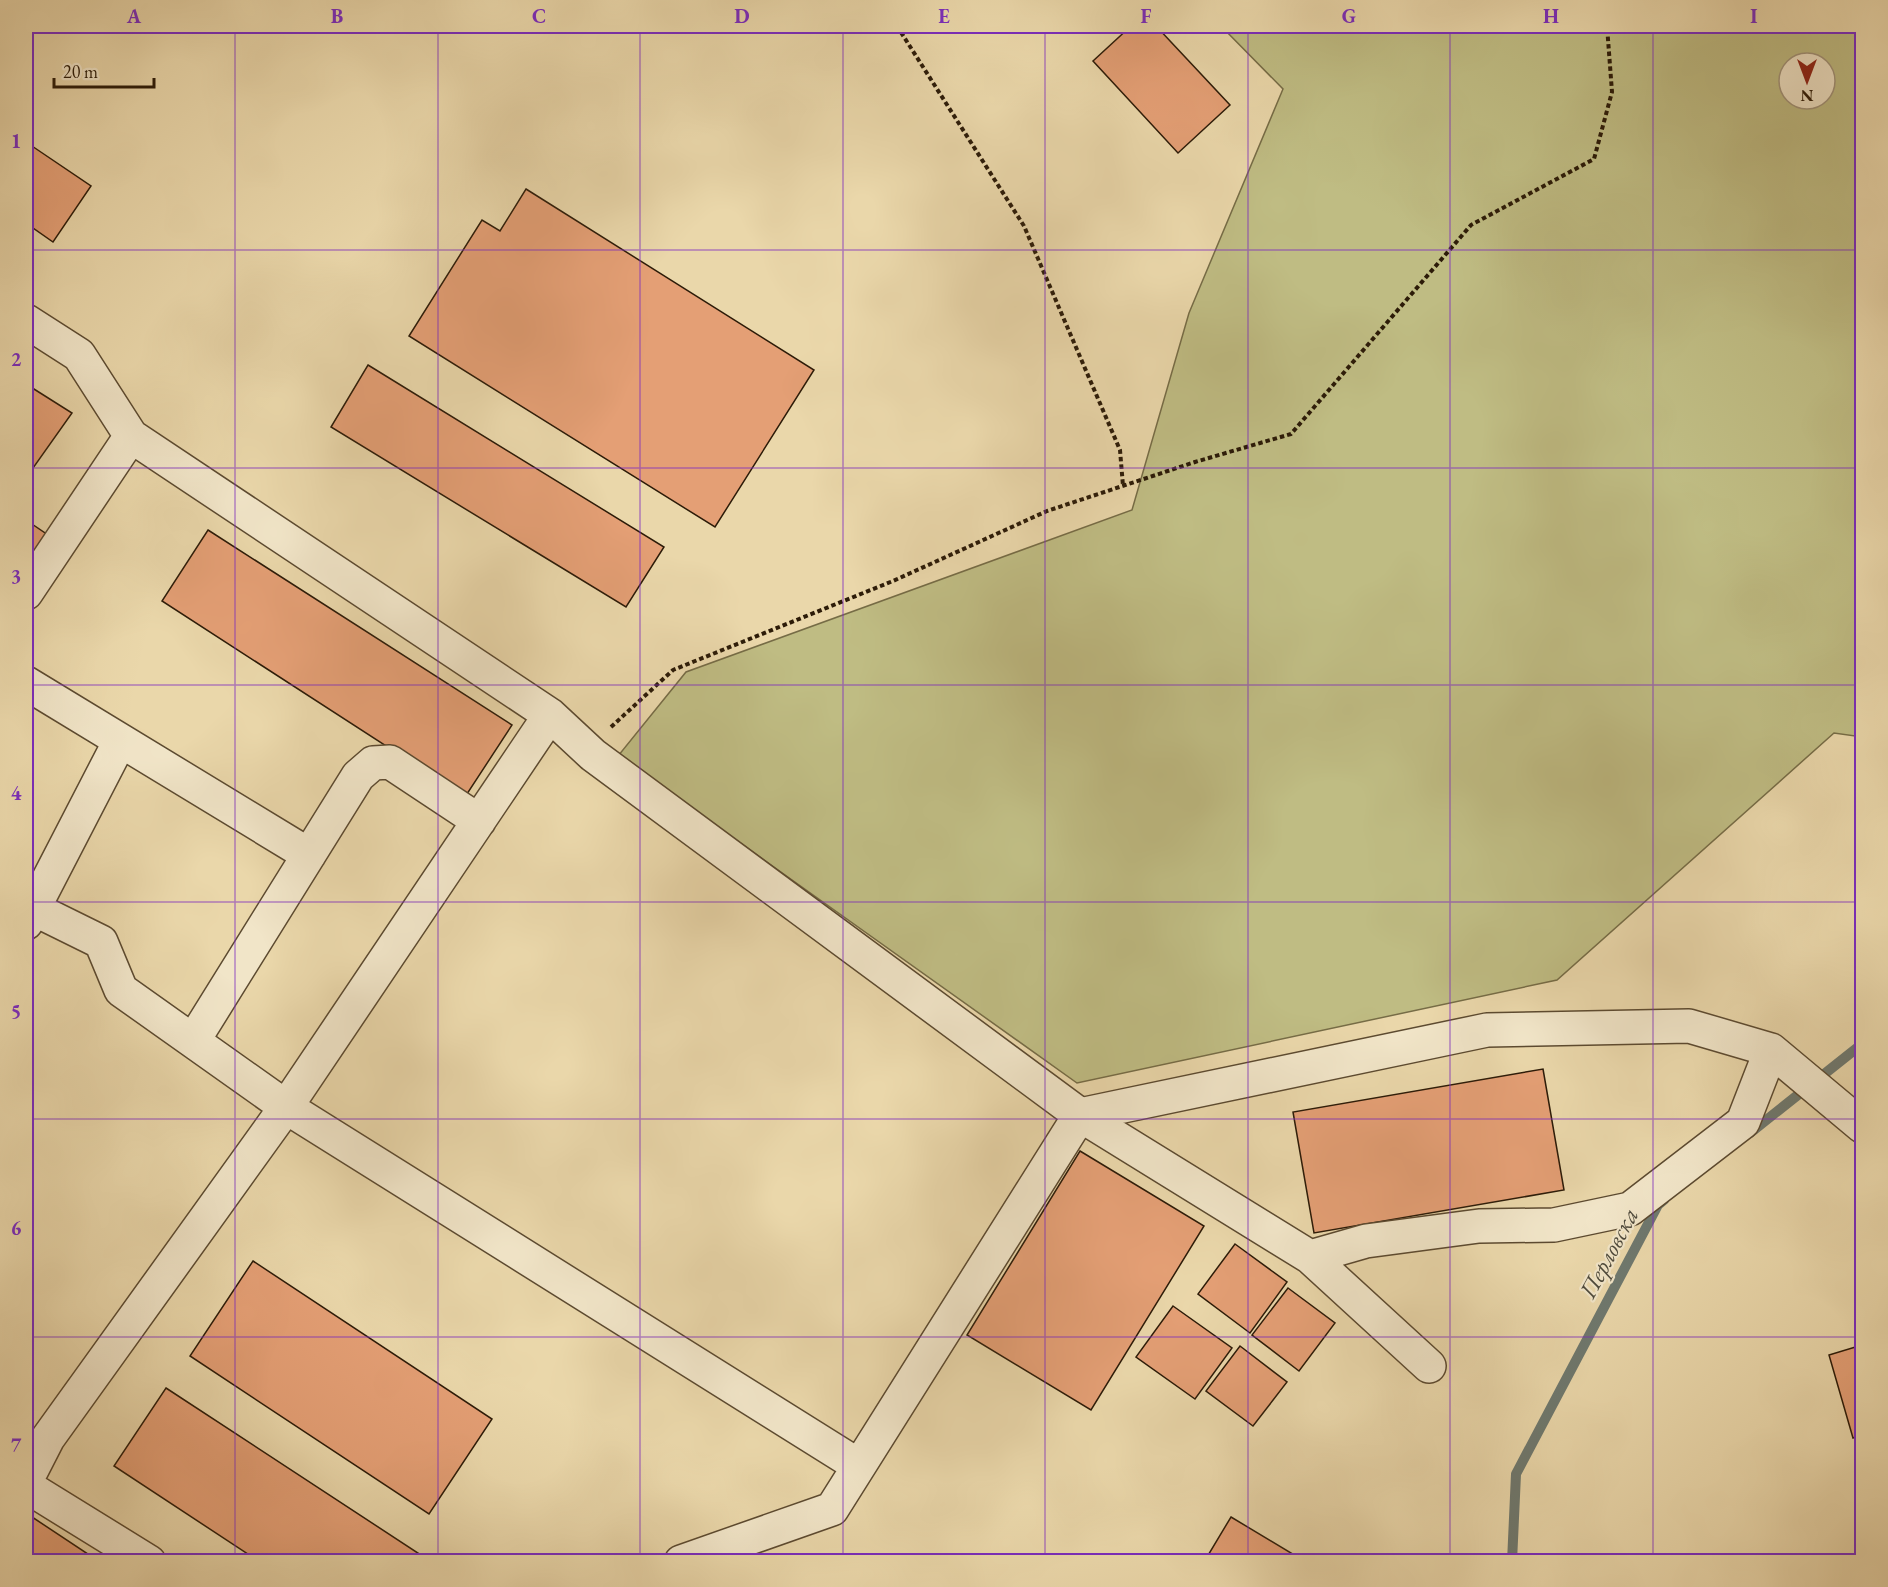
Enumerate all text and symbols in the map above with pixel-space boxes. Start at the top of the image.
text: A [126,3,142,29]
text: B [331,3,343,29]
text: C [532,3,546,29]
text: D [734,3,750,29]
text: E [938,3,950,29]
text: F [1141,3,1152,29]
text: G [1342,3,1356,29]
text: H [1543,3,1559,29]
text: I [1750,3,1758,29]
scale bar [54,51,154,89]
north arrow [1777,51,1837,111]
text: 20 m [63,60,98,83]
text: N [1800,85,1813,106]
text: 1 [11,128,21,154]
text: 2 [11,346,22,372]
text: 3 [11,563,21,589]
text: 4 [11,780,22,806]
text: 5 [11,998,21,1024]
water label: Перловска [1571,1202,1645,1304]
text: 6 [11,1215,22,1241]
text: 7 [11,1432,22,1458]

